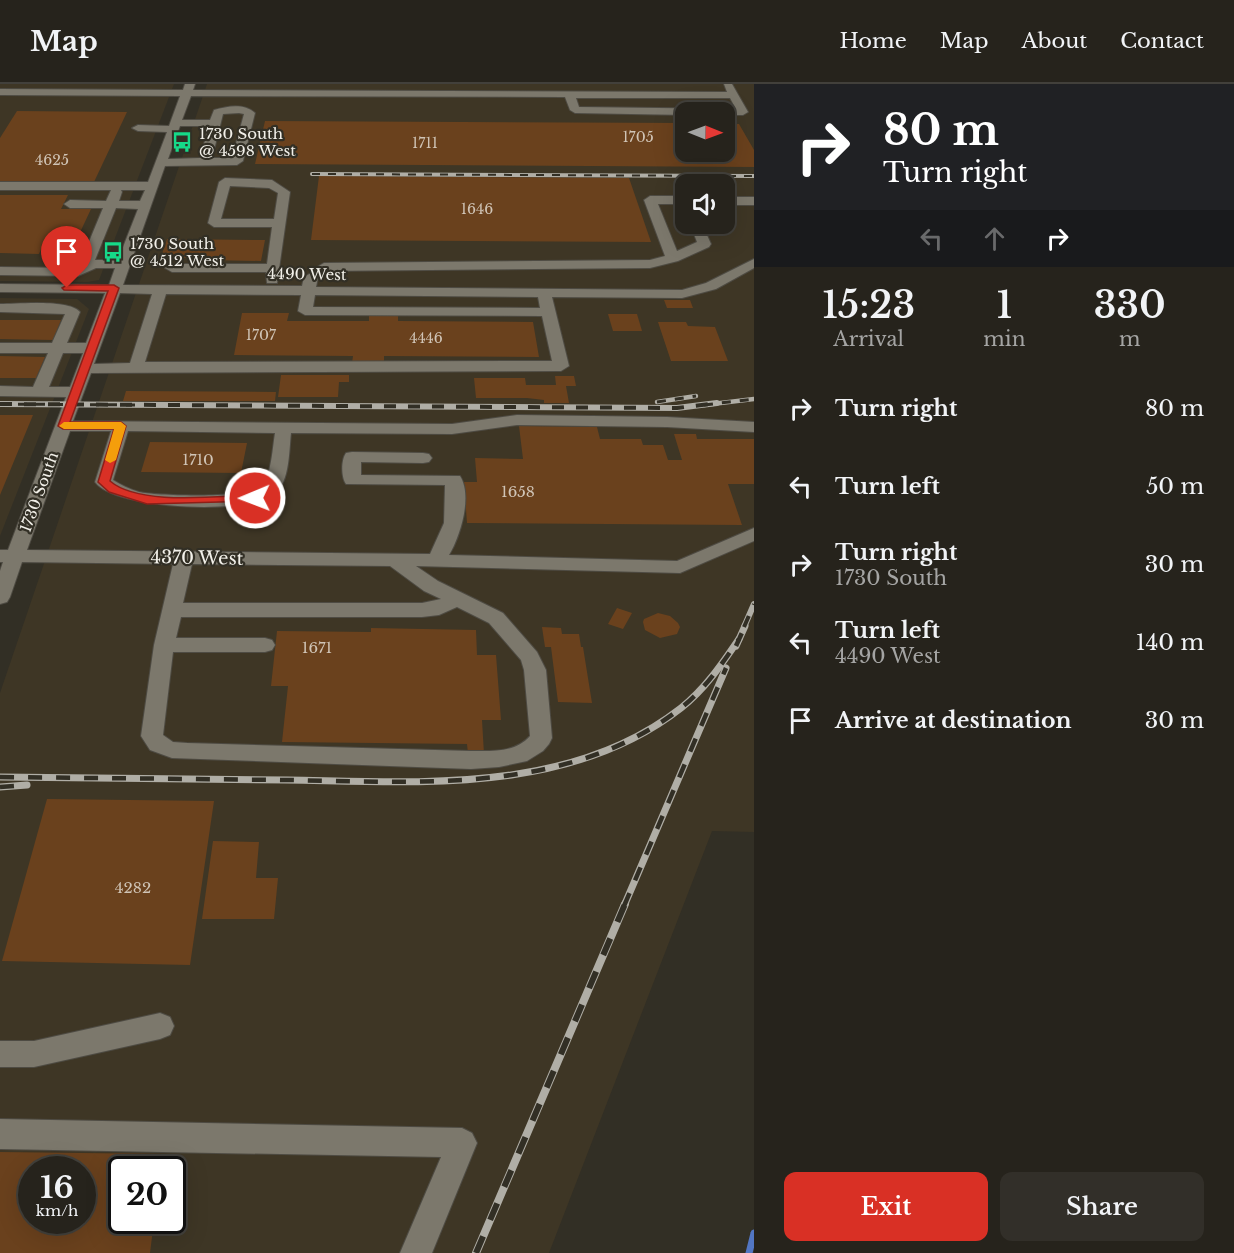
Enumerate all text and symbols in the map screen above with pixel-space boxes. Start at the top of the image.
text: Map [30,24,98,59]
text: Home [840,28,907,54]
text: Map [940,28,988,54]
text: About [1021,28,1087,54]
text: Contact [1120,28,1204,54]
north arrow [675,102,735,162]
map controls [675,102,735,234]
text: 80 m [883,104,999,156]
icon: right [784,108,862,186]
place label: 1730 South @ 4598 West [199,124,296,160]
house number: 1705 [622,128,654,146]
bus stop icon: 1730 South @ 4598 West [170,130,194,154]
house number: 1711 [412,134,438,152]
house number: 4625 [35,151,69,169]
text: Turn right [883,156,1027,189]
button: sound [675,174,735,234]
house number: 1646 [461,200,493,218]
icon: left [915,222,948,255]
icon: ahead [978,222,1011,255]
icon: right [1041,222,1074,255]
pin [41,226,92,288]
place label: 1730 South @ 4512 West [130,234,225,270]
icon: arrive [50,235,83,268]
bus stop icon: 1730 South @ 4512 West [101,240,125,264]
street label: 4490 West [267,264,347,284]
text: 15:23 [822,283,915,328]
text: 1 [996,283,1012,328]
text: 330 [1094,283,1166,328]
house number: 1707 [246,326,277,344]
text: Arrival [833,327,904,351]
text: min [983,327,1025,351]
text: m [1119,327,1140,351]
house number: 4446 [409,329,443,347]
icon: right [784,392,817,425]
text: Turn right [835,395,957,422]
text: 80 m [1145,395,1204,422]
street label: 1730 South [16,449,62,535]
house number: 1710 [182,450,214,469]
position arrow [223,466,287,530]
icon: left [784,470,817,503]
text: Turn left [835,473,940,500]
text: 50 m [1146,473,1204,500]
house number: 1658 [501,482,535,501]
text: Turn right [835,539,957,566]
street label: 4370 West [150,546,244,570]
icon: right [784,548,817,581]
text: 30 m [1145,551,1204,578]
text: 1730 South [835,566,947,590]
text: Turn left [835,617,940,644]
icon: left [784,626,817,659]
text: 140 m [1136,629,1204,656]
house number: 1671 [302,638,332,657]
text: 4490 West [835,644,941,668]
icon: arrive [784,704,817,737]
text: Arrive at destination [835,707,1072,734]
text: 30 m [1145,707,1204,734]
house number: 4282 [115,878,151,897]
speed limit sign: 20 [108,1156,186,1234]
text: 16 [40,1169,74,1206]
button: Exit [784,1172,988,1241]
button: Share [1000,1172,1204,1241]
text: km/h [36,1201,78,1220]

